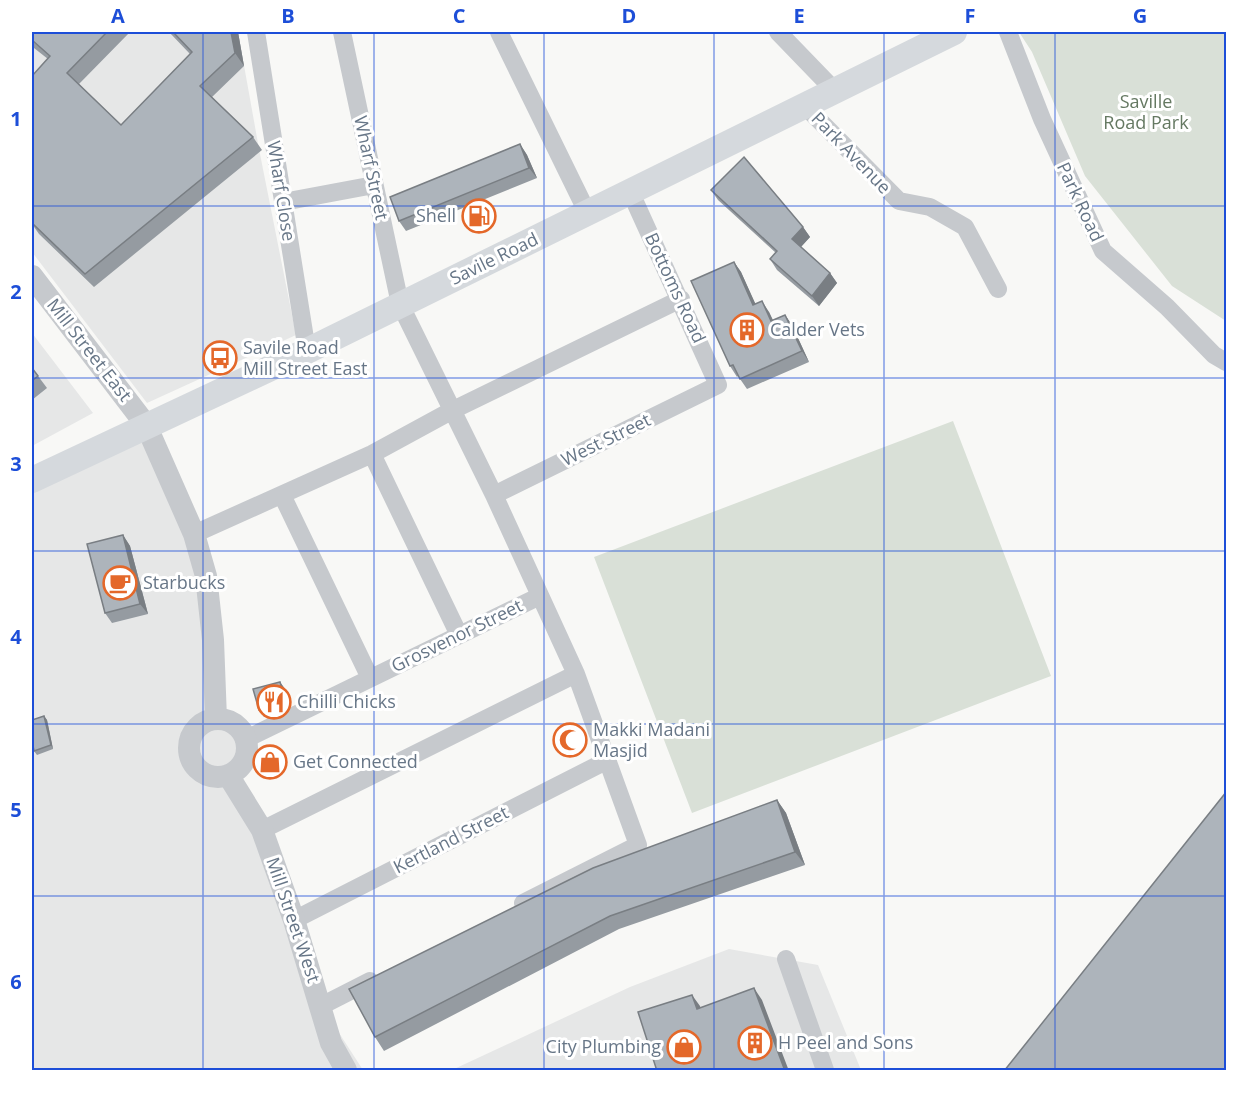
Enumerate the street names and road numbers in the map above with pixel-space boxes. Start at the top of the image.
street label: Park Avenue [807,106,897,198]
street label: Wharf Street [349,113,395,222]
street label: Wharf Close [262,139,302,243]
street label: Park Road [1052,158,1110,245]
street label: Savile Road [445,226,542,290]
street label: Bottoms Road [640,229,712,347]
street label: Mill Street East [42,293,138,406]
street label: West Street [557,407,654,471]
street label: Grosvenor Street [387,593,526,677]
street label: Kertland Street [389,800,512,879]
street label: Mill Street West [261,854,327,986]

